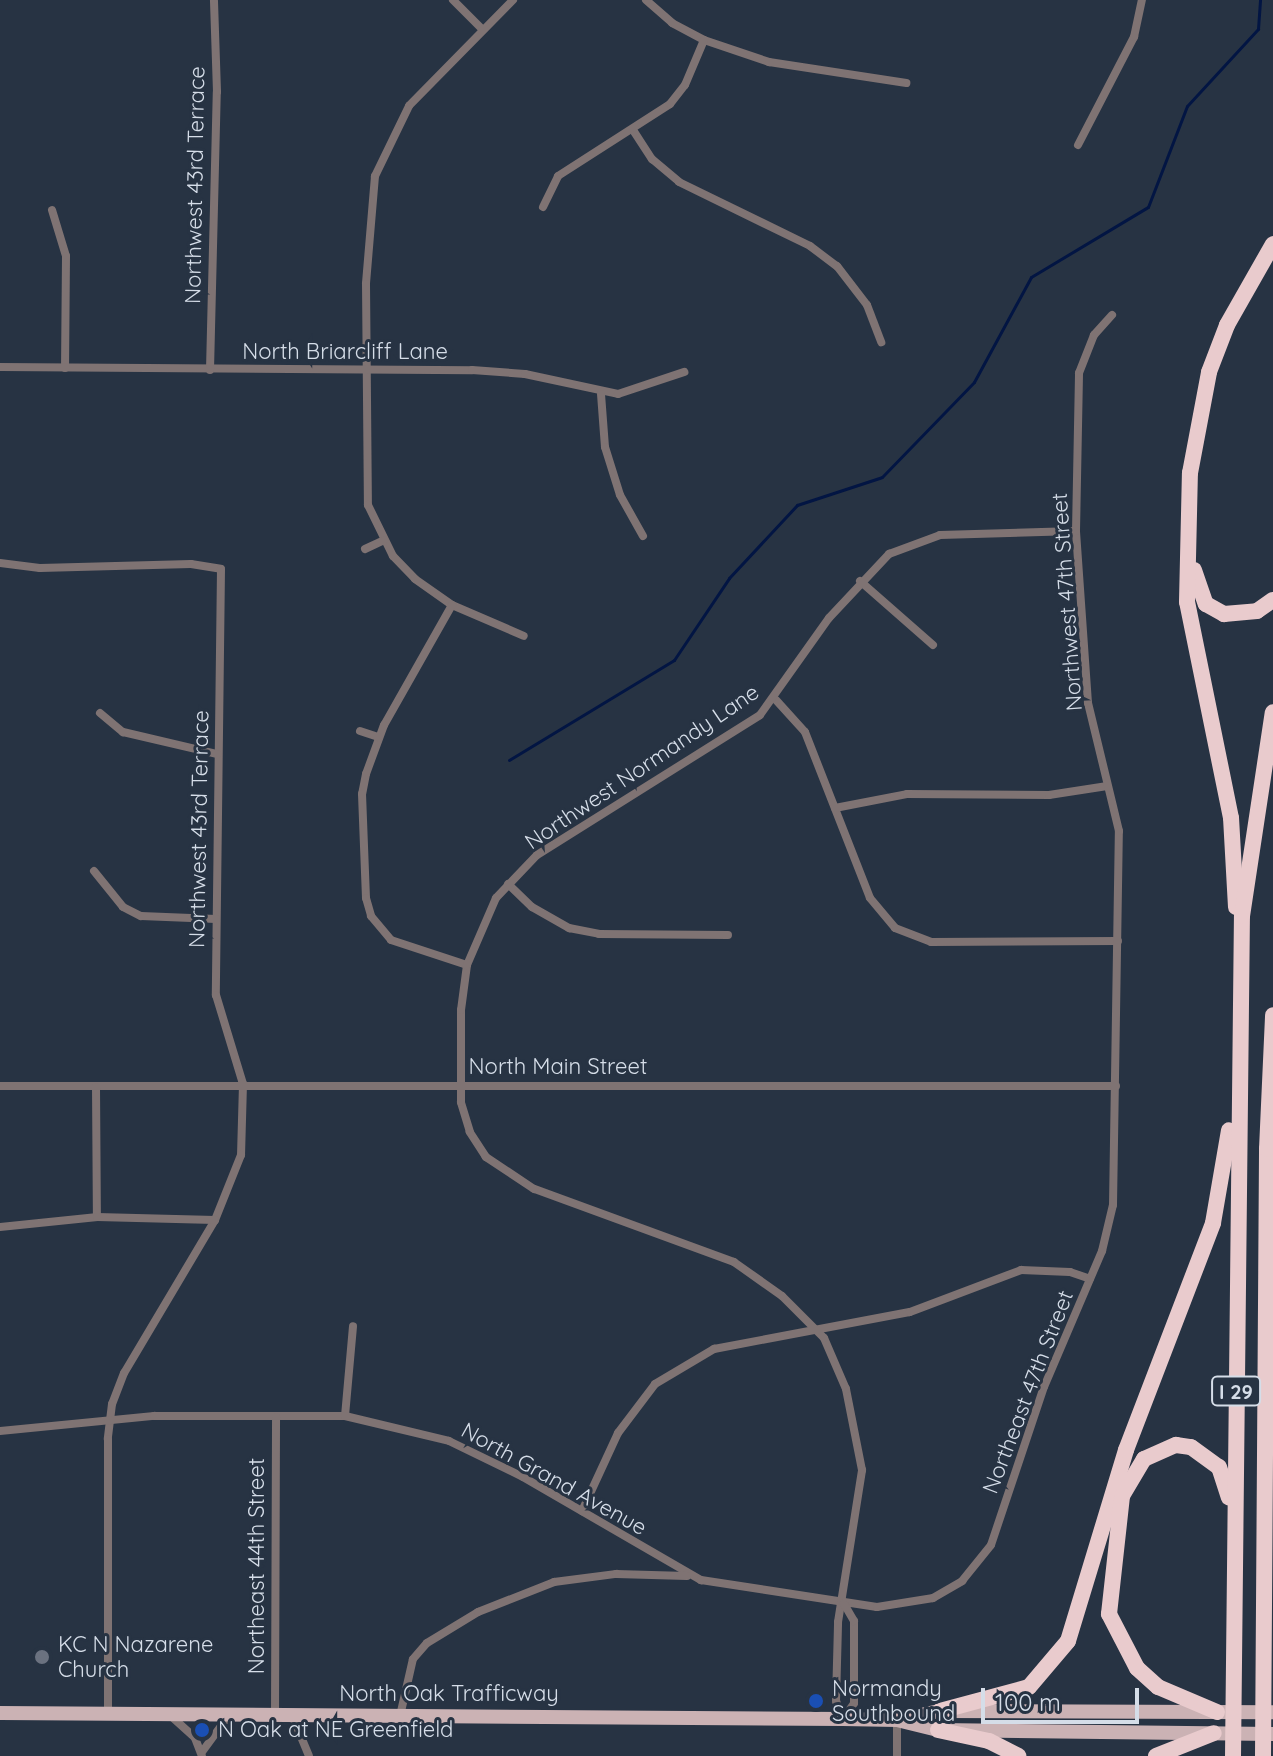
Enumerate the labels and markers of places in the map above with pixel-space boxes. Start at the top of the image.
place label: KC N Nazarene Church [58,1631,213,1682]
marker: KC N Nazarene Church [33,1648,51,1666]
place label: Normandy Southbound [832,1675,955,1726]
marker: Normandy Southbound [807,1692,825,1710]
place label: N Oak at NE Greenfield [218,1717,453,1743]
marker: N Oak at NE Greenfield [193,1721,211,1739]

